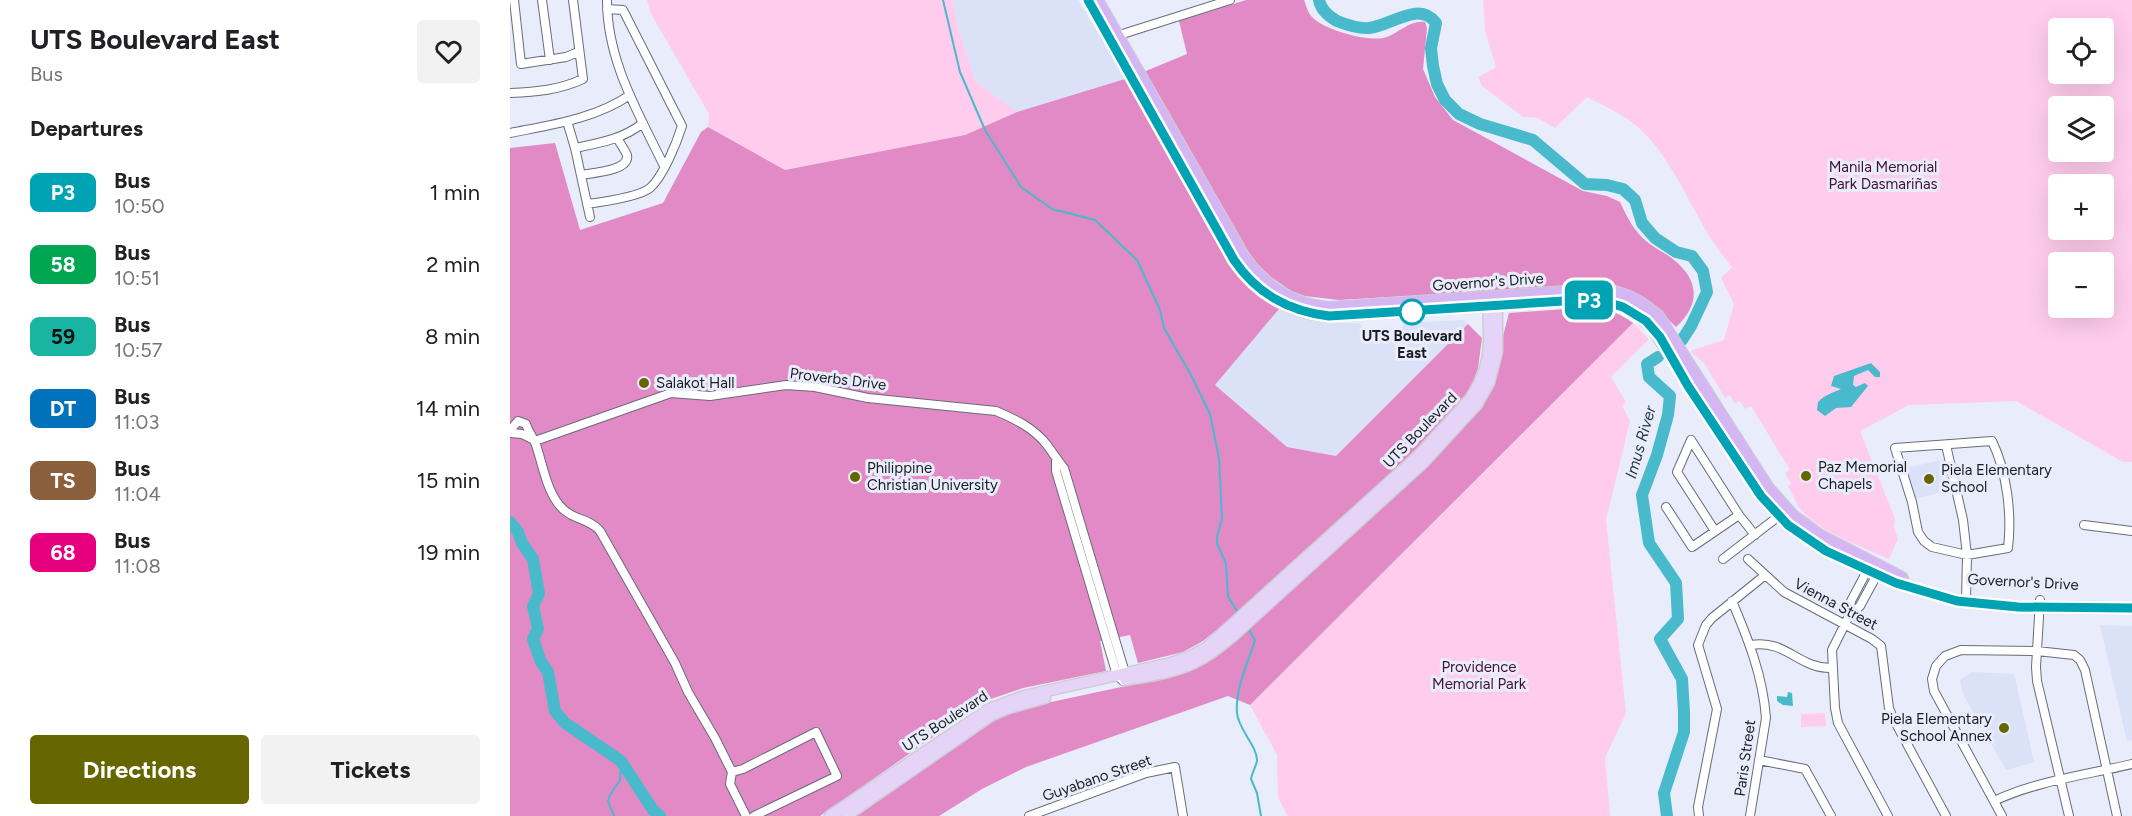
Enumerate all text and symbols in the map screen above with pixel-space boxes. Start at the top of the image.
map controls [2048,18,2114,318]
button: locate [2048,18,2114,84]
button: heart [417,20,480,83]
text: UTS Boulevard East [30,22,280,56]
text: Bus [30,62,63,86]
button: layers [2048,96,2114,162]
text: Departures [30,115,143,142]
park label: Manila Memorial Park Dasmariñas [1828,158,1938,193]
text: Bus [114,167,150,194]
button: + [2048,174,2114,240]
text: 1 min [429,179,480,206]
text: P3 [51,180,75,205]
text: 10:50 [114,194,164,218]
text: Bus [114,239,150,266]
text: 2 min [426,251,480,278]
text: 58 [50,252,76,277]
button: − [2048,252,2114,318]
text: 10:51 [114,266,160,290]
street label: Governor's Drive [1432,269,1544,295]
line badge: P3 [1562,280,1616,320]
text: P3 [1577,288,1601,313]
marker: UTS Boulevard East [1399,299,1425,325]
text: Bus [114,311,150,338]
text: 8 min [425,323,480,350]
text: 59 [51,324,75,349]
place label: UTS Boulevard East [1362,327,1462,362]
text: 10:57 [114,338,162,362]
street label: Proverbs Drive [789,364,887,394]
place label: Salakot Hall [656,374,735,392]
marker: Salakot Hall [637,376,651,390]
text: Bus [114,383,150,410]
street label: UTS Boulevard [1379,388,1461,472]
text: 14 min [416,395,480,422]
text: DT [50,396,76,421]
water label: Imus River [1621,403,1660,481]
text: 11:03 [114,410,159,434]
text: Bus [114,455,150,482]
place label: Paz Memorial Chapels [1818,458,1907,493]
place label: Philippine Christian University [867,459,998,494]
place label: Piela Elementary School [1941,461,2052,496]
text: 15 min [417,467,480,494]
text: TS [50,468,76,493]
marker: Paz Memorial Chapels [1799,469,1813,483]
marker: Philippine Christian University [848,470,862,484]
marker: Piela Elementary School [1922,472,1936,486]
text: 11:04 [114,482,161,506]
text: Bus [114,527,150,554]
text: 19 min [417,539,480,566]
text: 68 [50,540,76,565]
text: 11:08 [114,554,161,578]
street label: Governor's Drive [1967,570,2079,594]
street label: Vienna Street [1791,574,1881,634]
park label: Providence Memorial Park [1432,658,1527,693]
street label: UTS Boulevard [899,687,991,755]
place label: Piela Elementary School Annex [1881,710,1992,745]
street label: Paris Street [1731,718,1759,798]
marker: Piela Elementary School Annex [1997,721,2011,735]
button: Directions [30,735,249,804]
button: Tickets [261,735,480,804]
street label: Guyabano Street [1040,751,1154,805]

